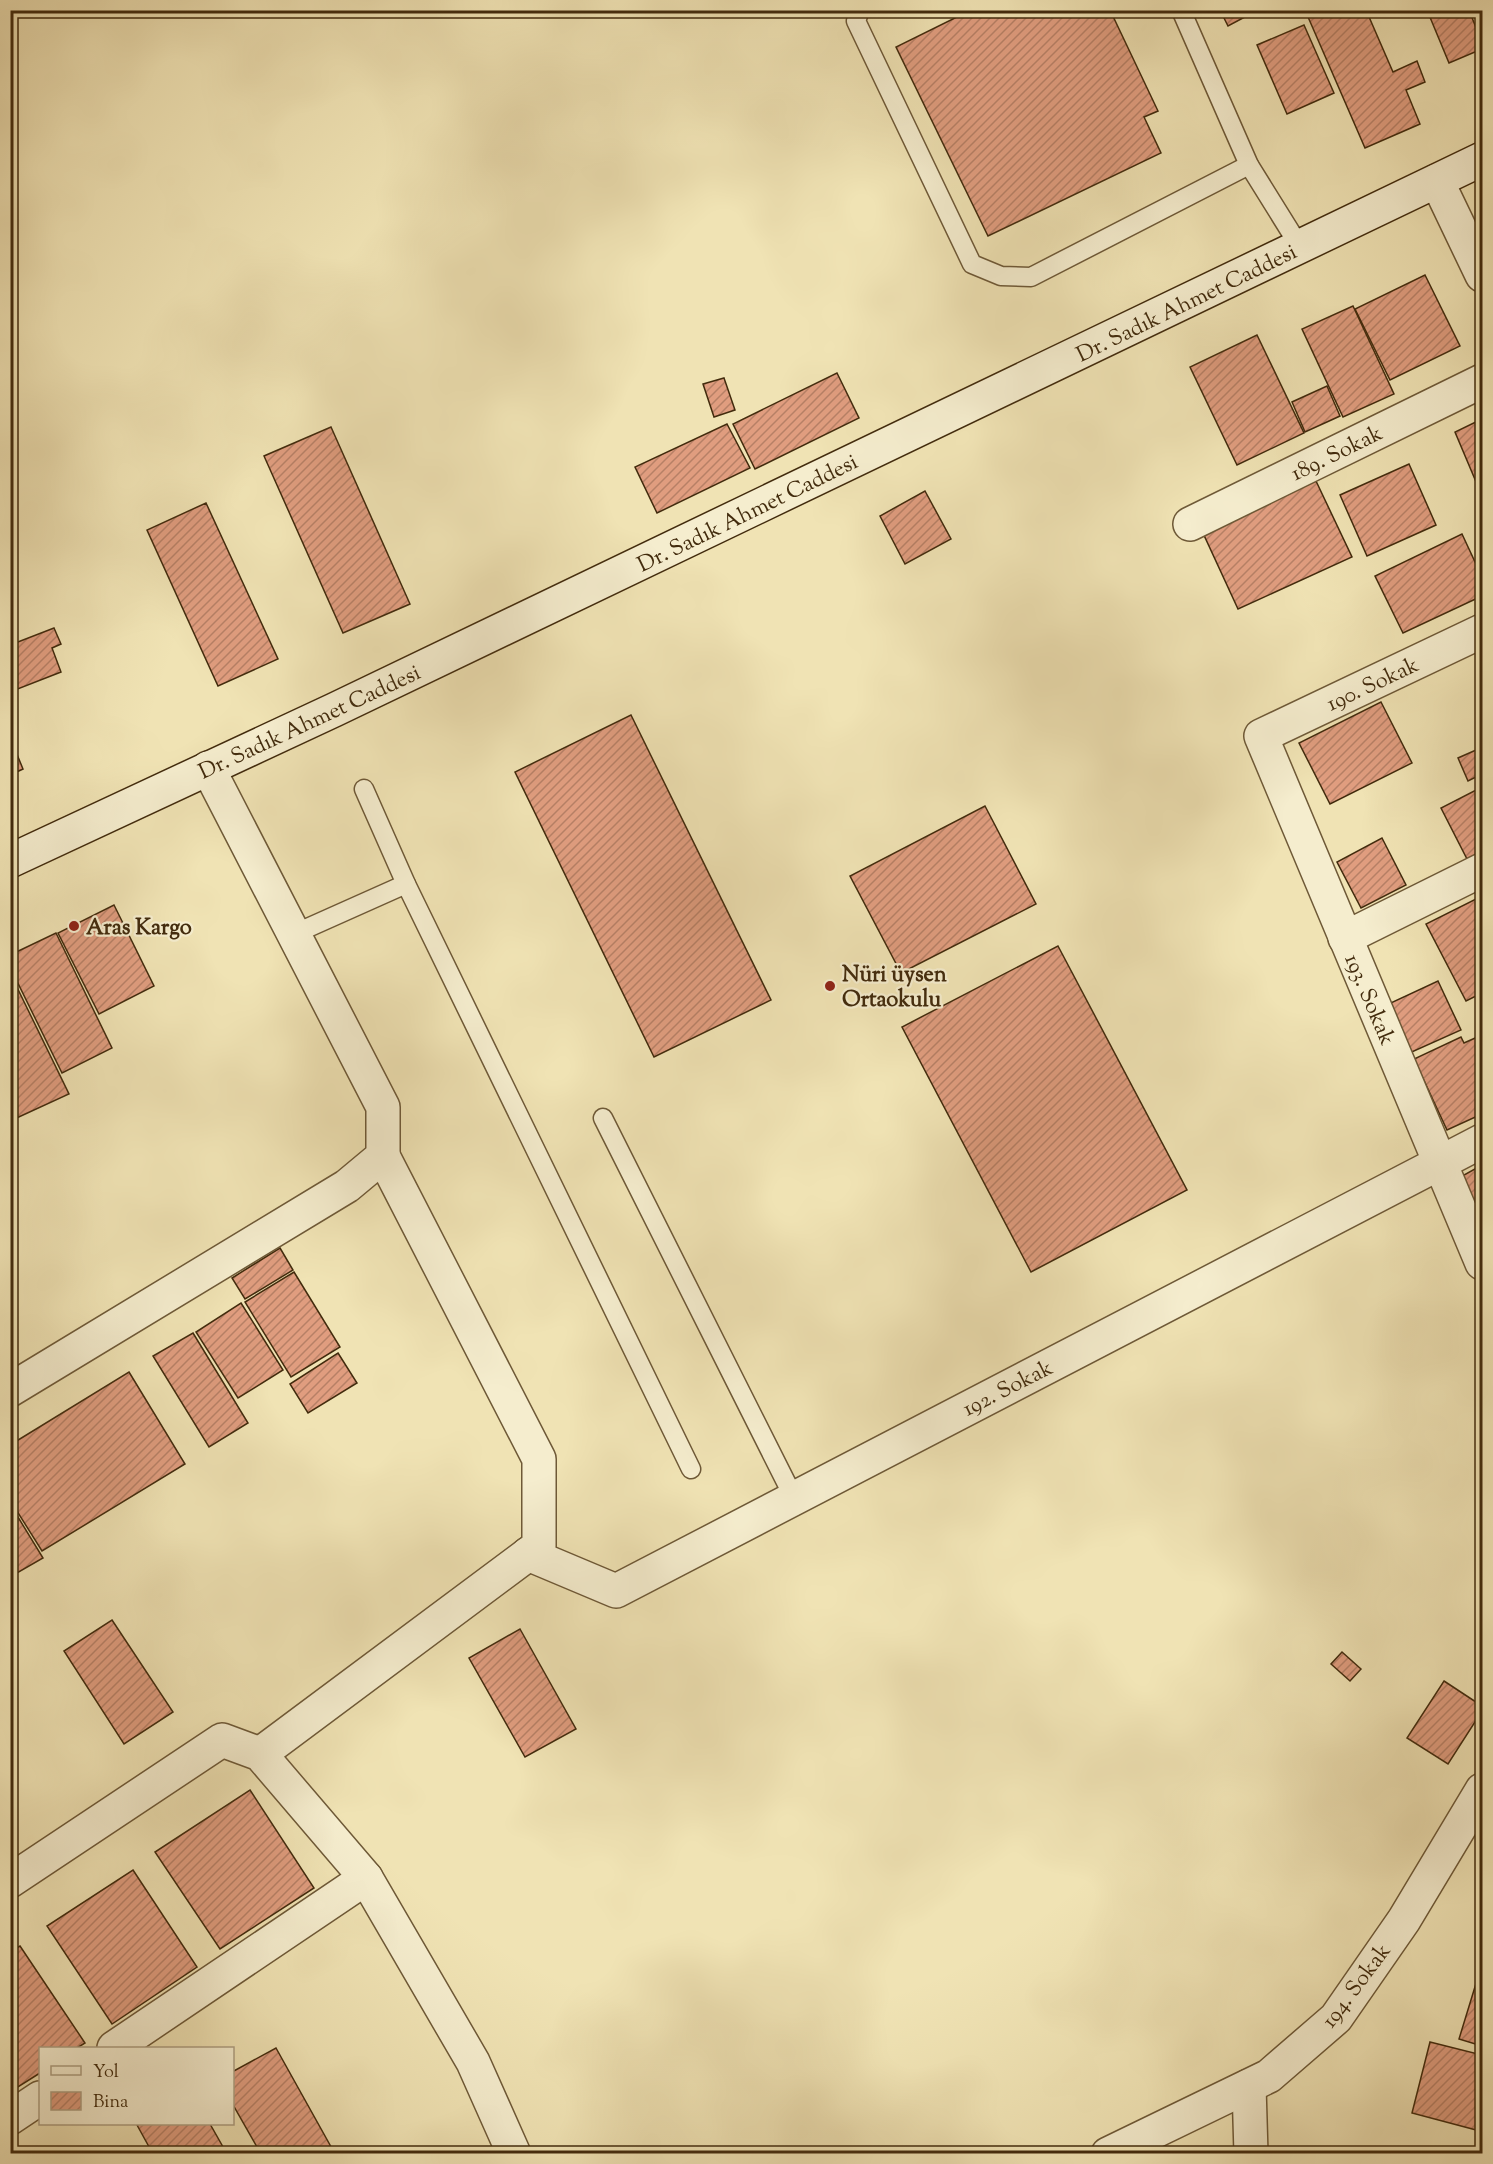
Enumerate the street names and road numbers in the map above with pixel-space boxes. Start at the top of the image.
street label: Dr. Sadık Ahmet Caddesi [1072,237,1303,372]
street label: 189. Sokak [1286,419,1389,491]
street label: Dr. Sadık Ahmet Caddesi [633,447,864,582]
street label: 190. Sokak [1322,650,1425,721]
street label: Dr. Sadık Ahmet Caddesi [194,658,427,789]
street label: 193. Sokak [1335,950,1402,1051]
street label: 192. Sokak [958,1353,1059,1426]
street label: 194. Sokak [1315,1938,1400,2036]

